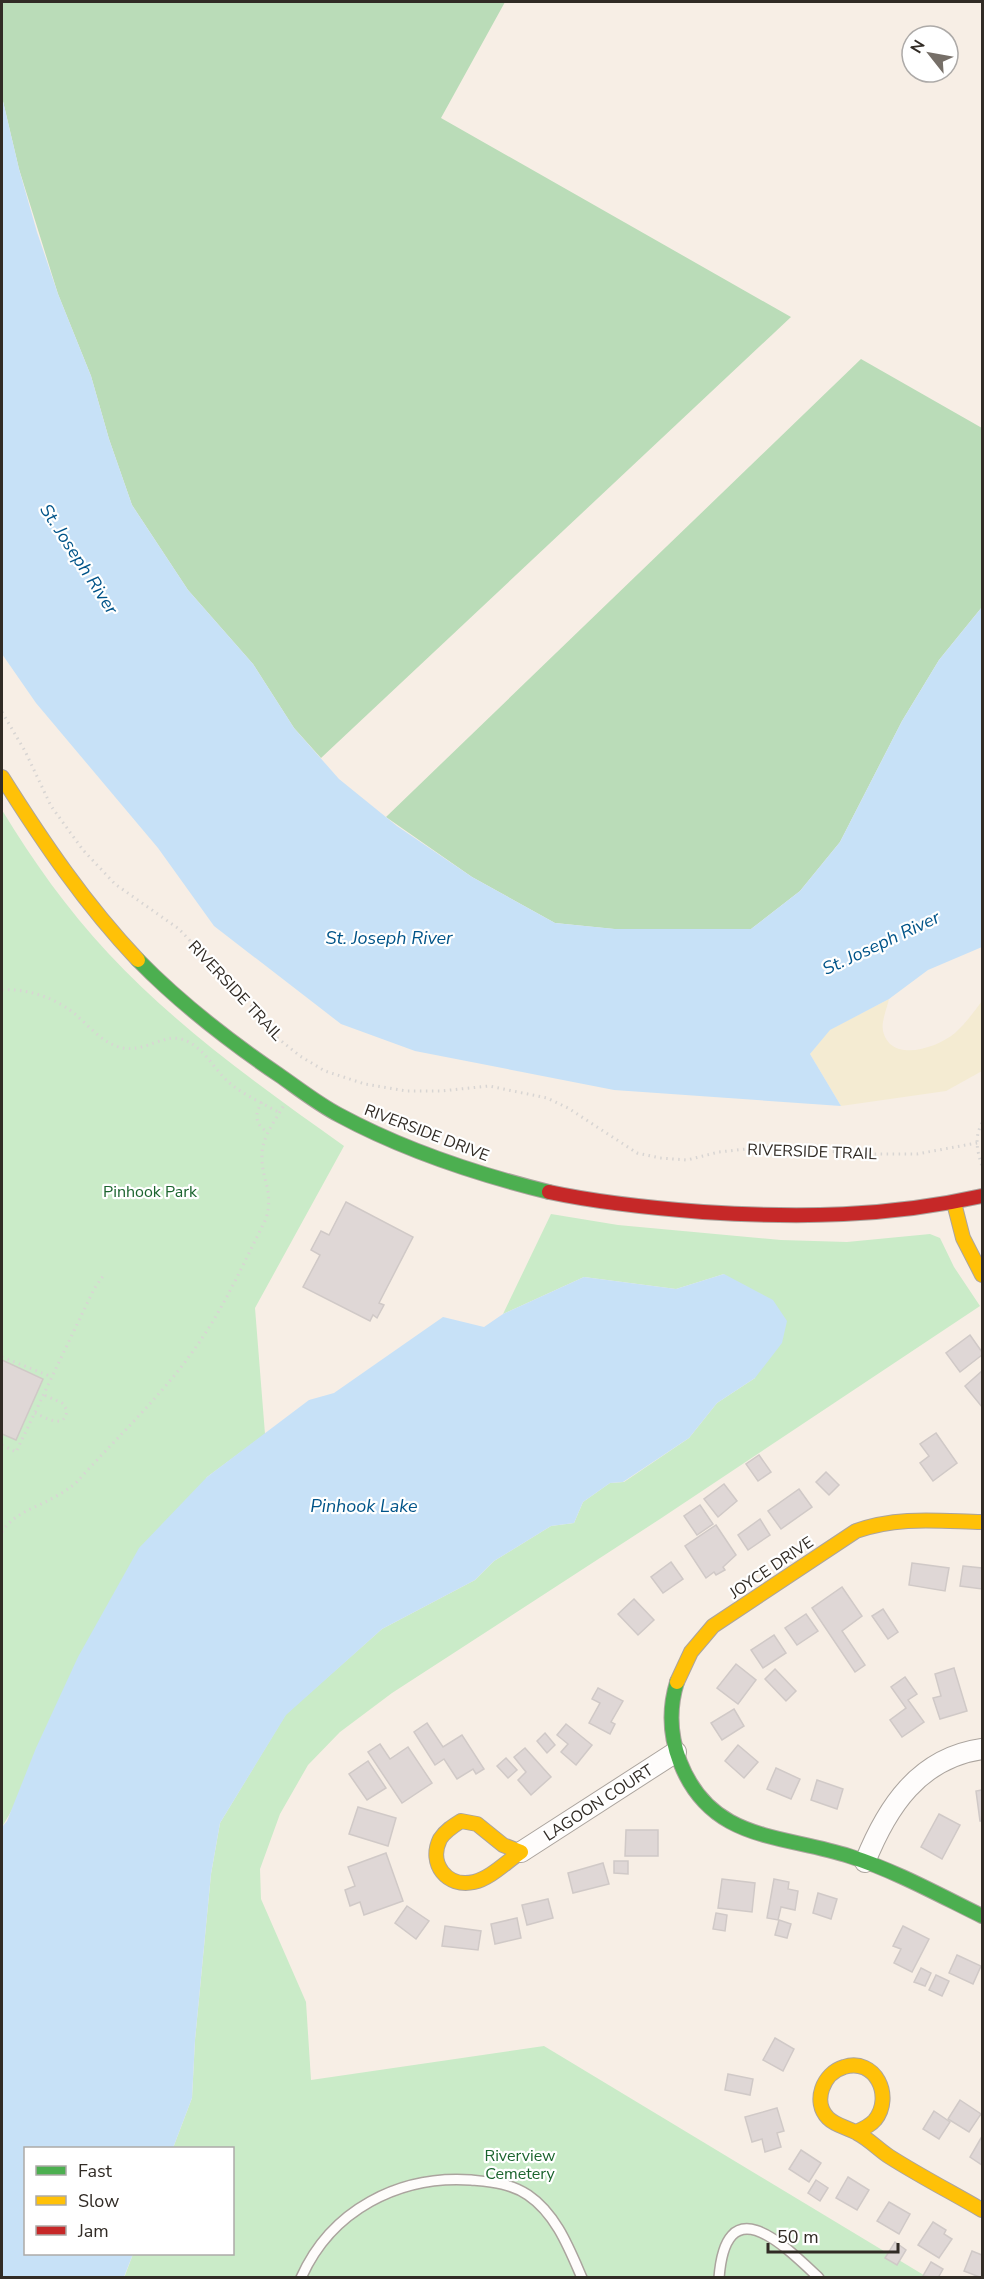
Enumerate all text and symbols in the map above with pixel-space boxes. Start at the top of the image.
north arrow [900,24,960,84]
text: N [905,36,931,58]
water label: St. Joseph River [34,499,124,619]
water label: St. Joseph River [818,905,944,981]
water label: St. Joseph River [325,926,453,950]
street label: RIVERSIDE TRAIL [183,936,288,1046]
street label: RIVERSIDE DRIVE [361,1099,492,1167]
street label: RIVERSIDE TRAIL [747,1139,877,1165]
park label: Pinhook Park [103,1181,198,1203]
water label: Pinhook Lake [310,1494,418,1518]
street label: JOYCE DRIVE [724,1532,818,1605]
street label: LAGOON COURT [540,1759,658,1846]
park label: Riverview Cemetery [484,2145,556,2185]
legend [24,2147,234,2255]
text: Fast [78,2159,113,2183]
text: Slow [78,2189,119,2213]
scale bar [768,2216,898,2254]
text: Jam [77,2219,109,2243]
text: 50 m [777,2225,819,2249]

